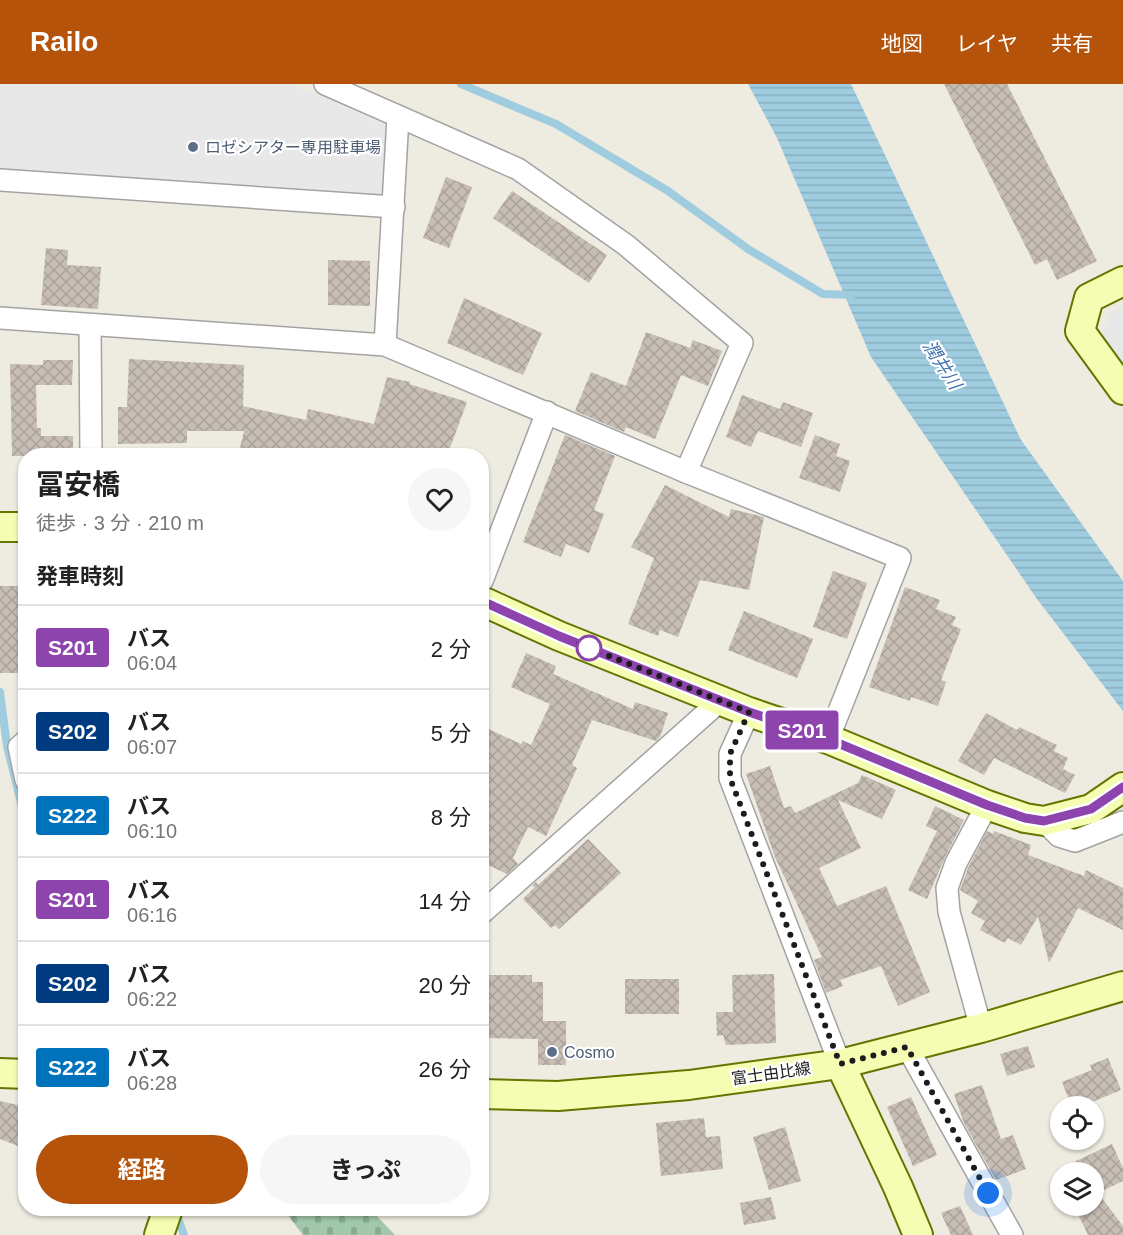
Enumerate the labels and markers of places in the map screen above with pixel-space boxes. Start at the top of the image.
place label: ロゼシアター専用駐車場 [205,139,381,156]
marker: ロゼシアター専用駐車場 [186,140,200,154]
unlabelled marker [576,635,602,661]
place label: Cosmo [564,1044,615,1061]
marker: Cosmo [545,1045,559,1059]

